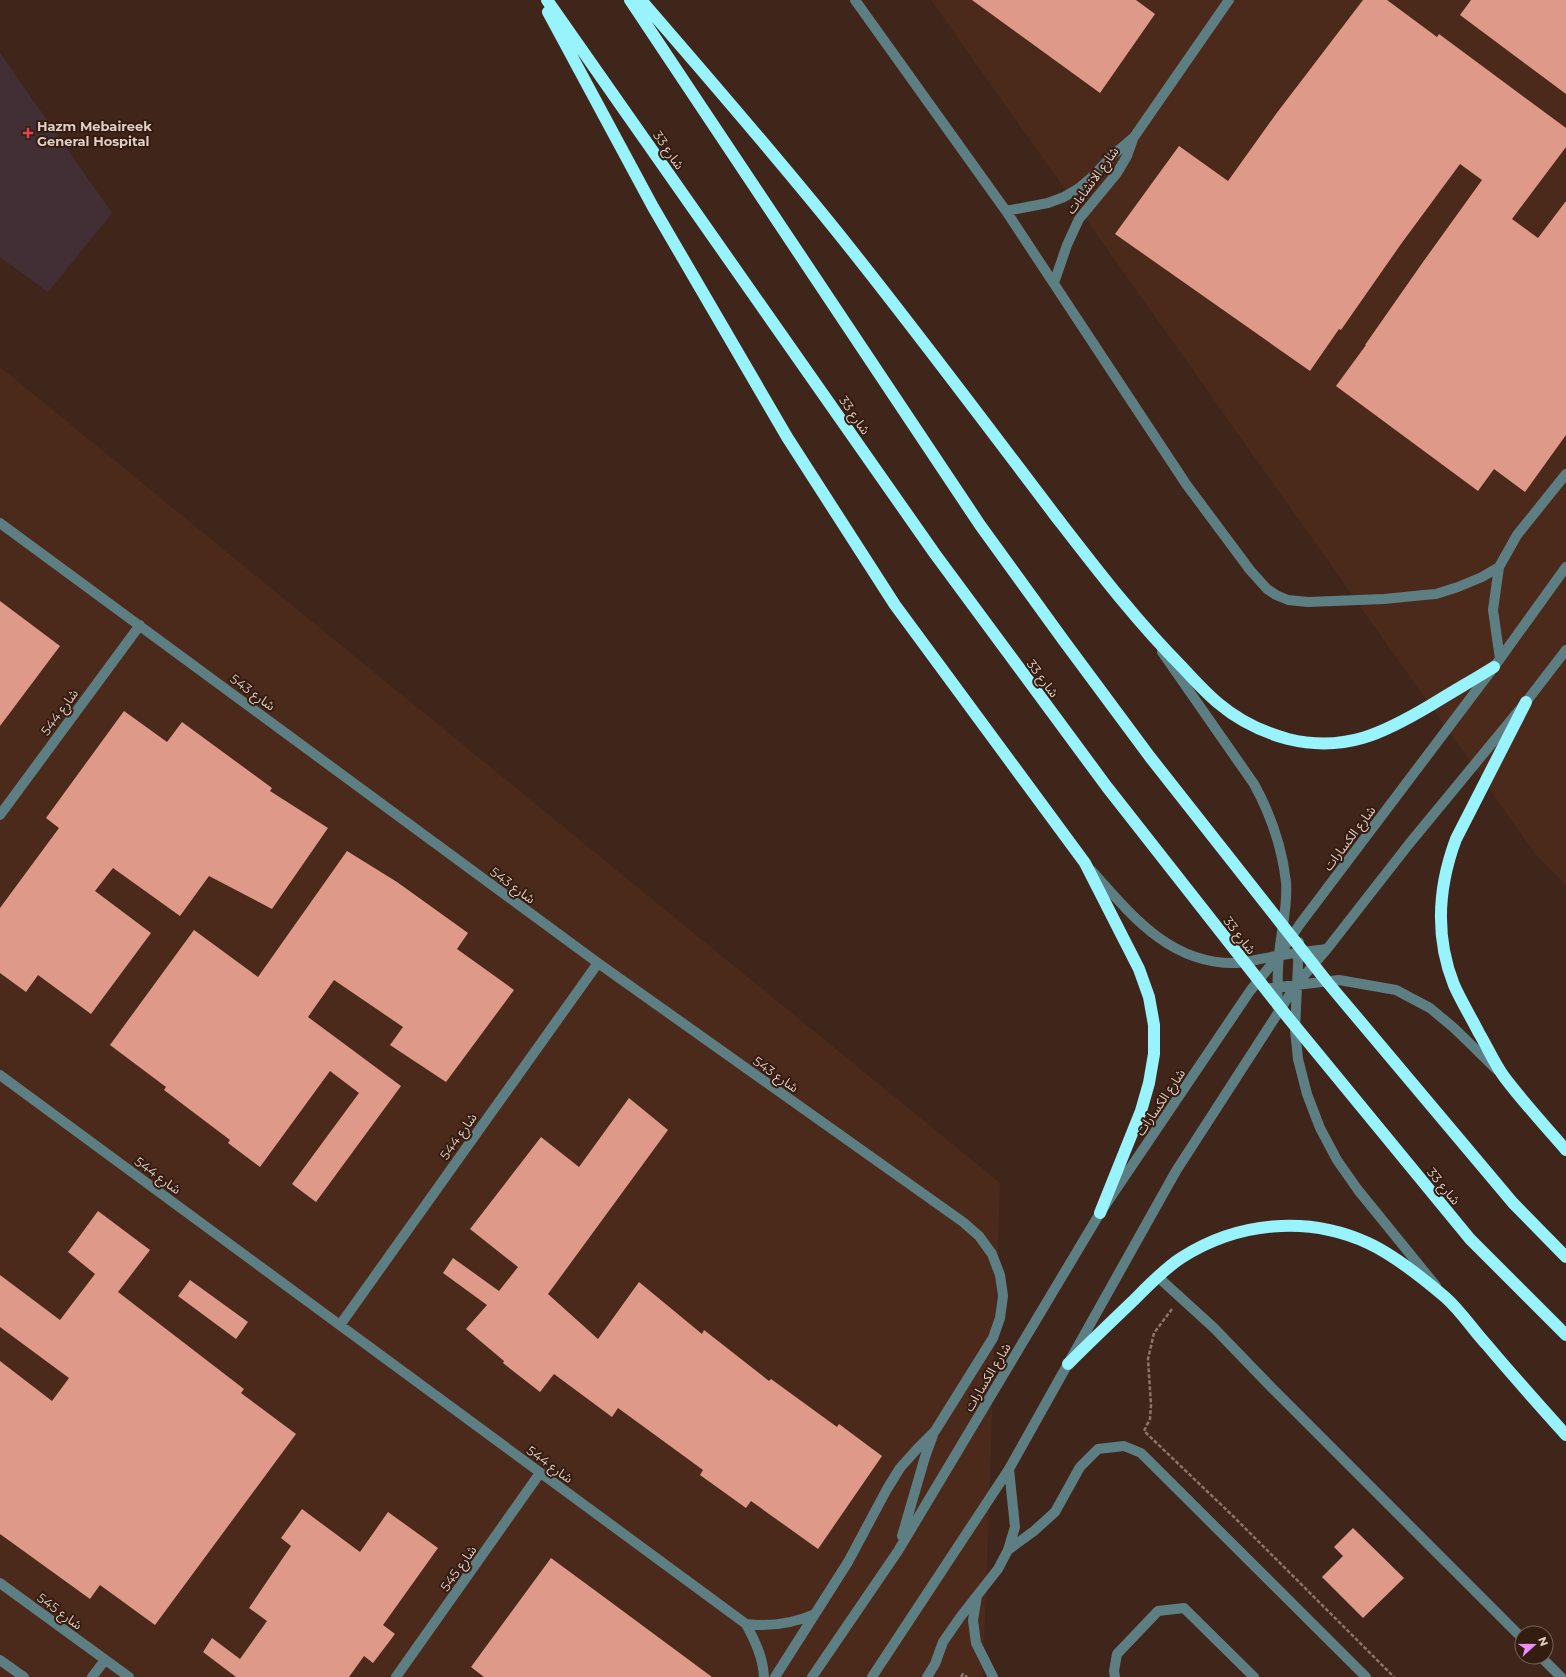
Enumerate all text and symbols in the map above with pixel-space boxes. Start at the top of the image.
place label: Hazm Mebaireek General Hospital [37,118,152,149]
marker: Hazm Mebaireek General Hospital [22,127,34,139]
street label: شارع 33 [648,128,688,174]
street label: شارع الانشاءات [1062,143,1124,218]
street label: شارع 33 [834,393,874,439]
street label: شارع 33 [1021,656,1062,702]
street label: شارع 543 [226,670,279,716]
street label: شارع 544 [37,686,84,740]
street label: شارع الكسارات [1319,802,1381,875]
street label: شارع 543 [486,863,539,909]
street label: شارع 33 [1218,913,1260,959]
street label: شارع 543 [748,1053,802,1098]
street label: شارع الكسارات [1132,1066,1191,1140]
street label: شارع 544 [436,1110,482,1164]
street label: شارع 544 [130,1153,184,1200]
street label: شارع 33 [1422,1164,1464,1210]
street label: شارع الكسارات [960,1340,1016,1416]
street label: شارع 544 [522,1442,576,1489]
street label: شارع 545 [437,1542,482,1596]
street label: شارع 545 [32,1589,86,1635]
north arrow [1514,1625,1554,1665]
text: N [1535,1635,1551,1648]

